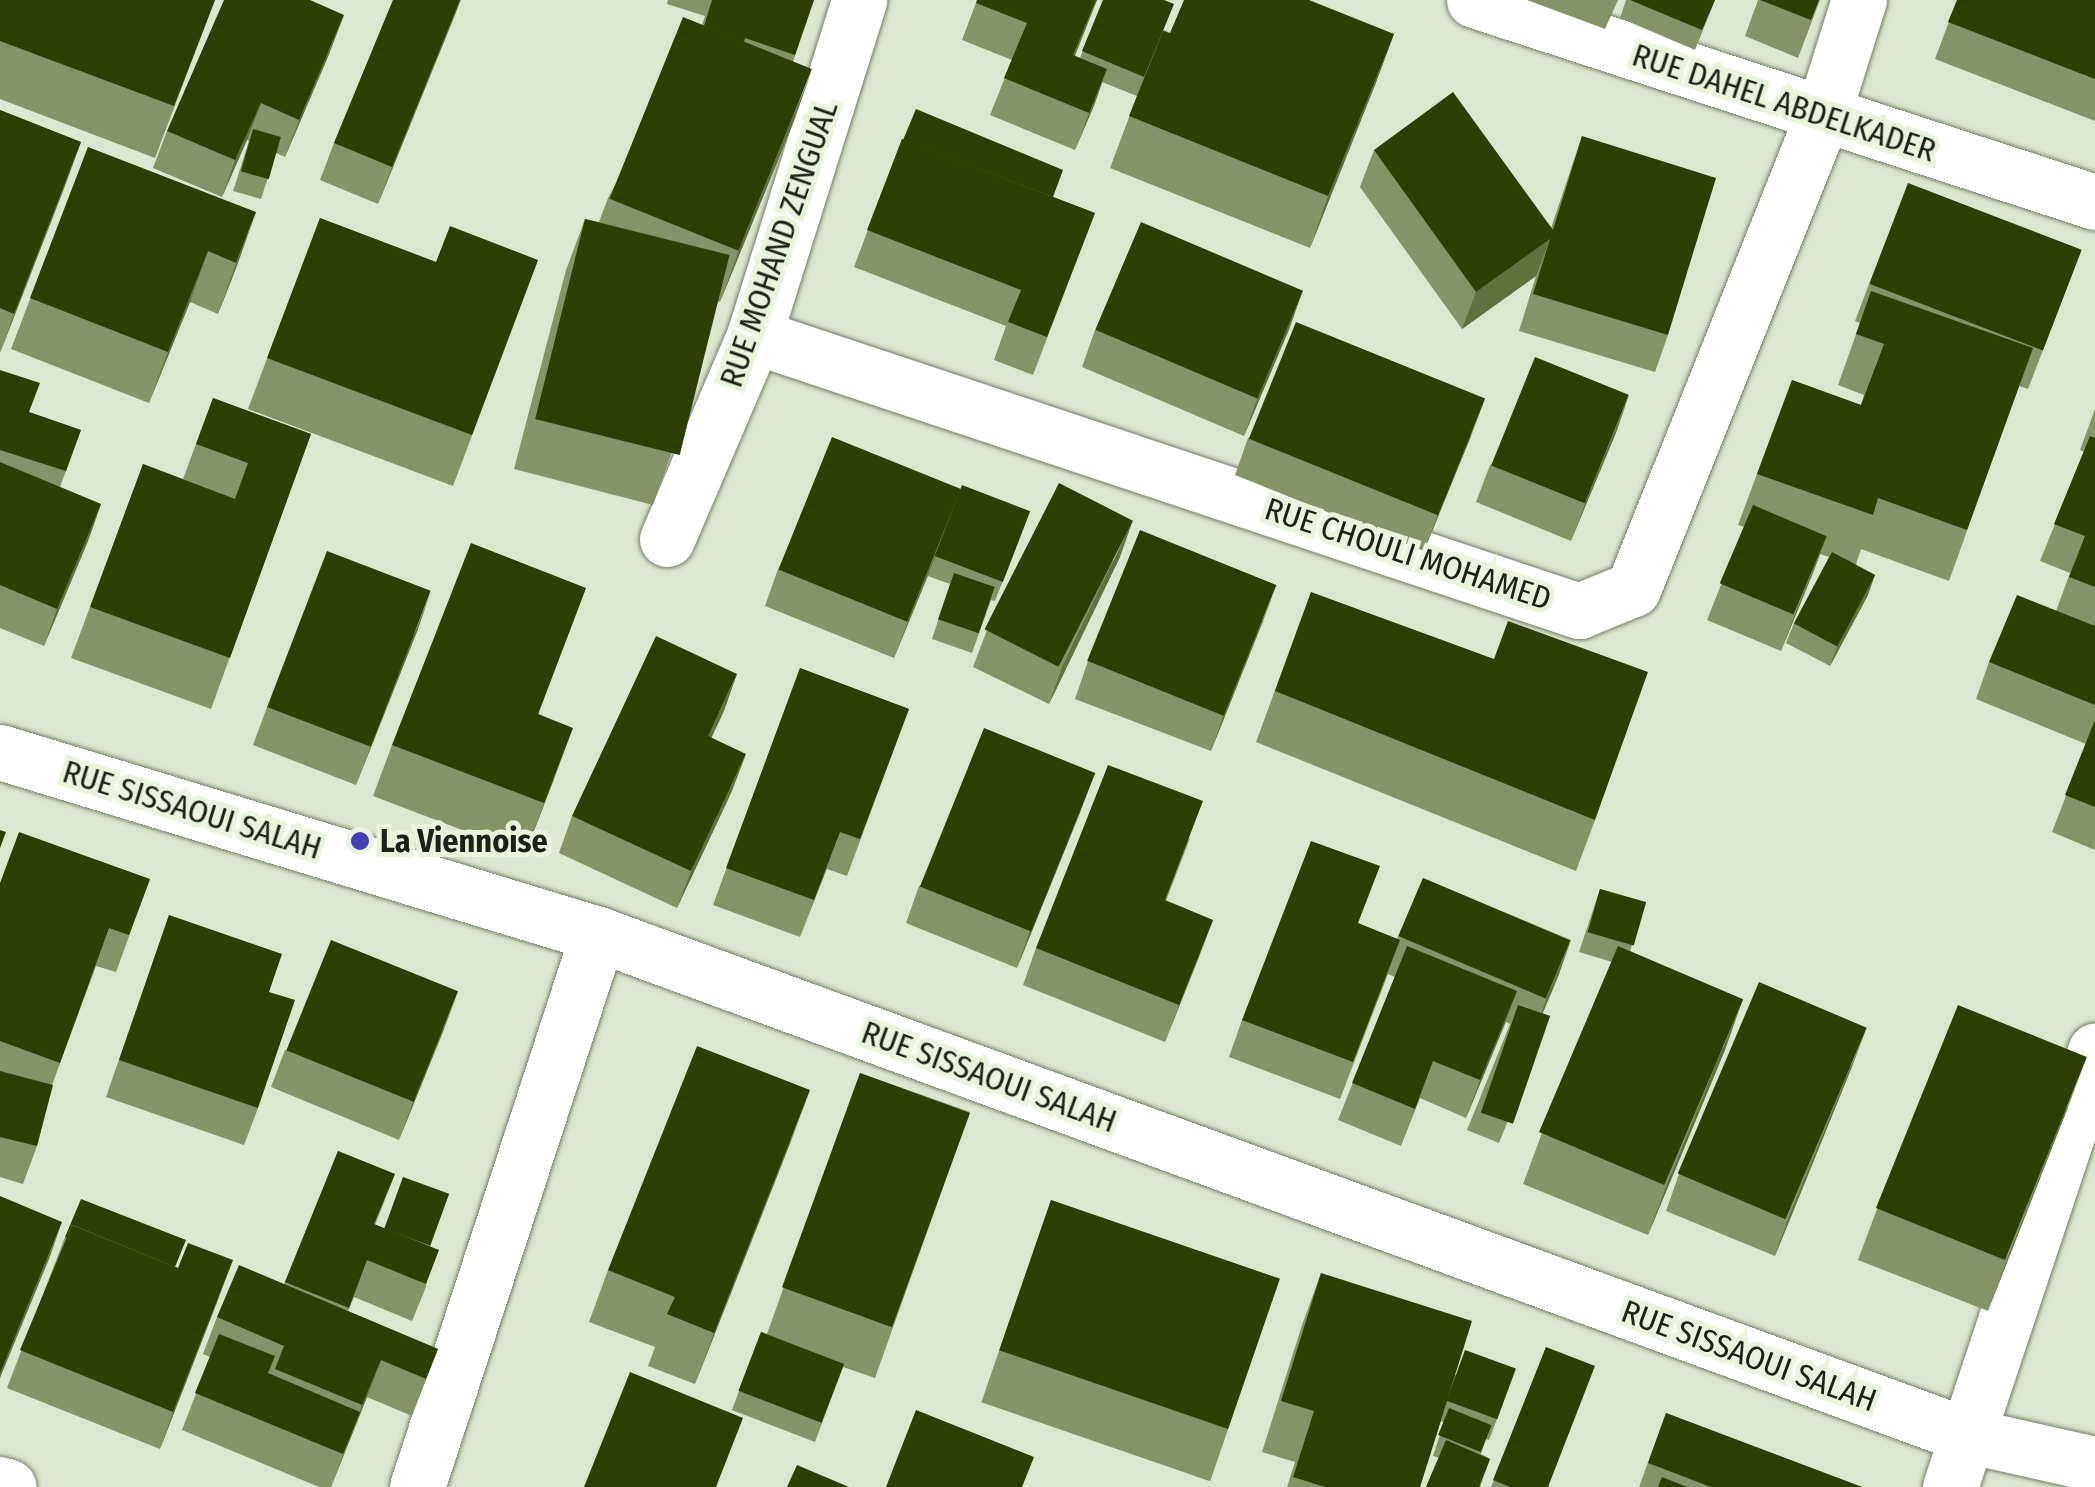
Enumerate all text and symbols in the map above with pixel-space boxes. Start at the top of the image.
street label: RUE DAHEL ABDELKADER [1627,36,1941,170]
street label: RUE MOHAND ZENGUAL [712,96,846,392]
street label: RUE CHOULI MOHAMED [1260,490,1556,618]
street label: RUE SISSAOUI SALAH [58,752,326,868]
place label: La Viennoise [380,822,548,860]
marker: La Viennoise [349,830,371,852]
street label: RUE SISSAOUI SALAH [856,1013,1122,1141]
street label: RUE SISSAOUI SALAH [1616,1292,1882,1420]

